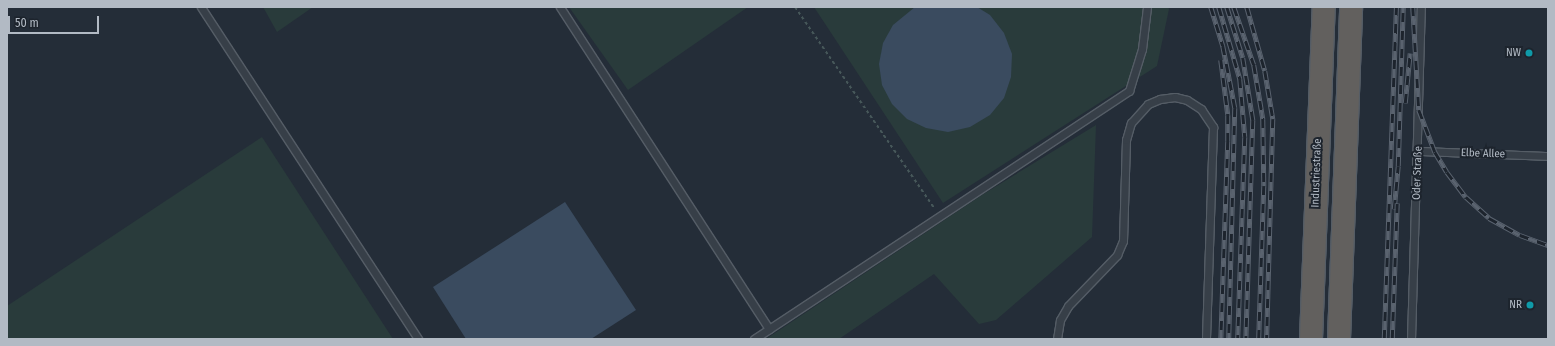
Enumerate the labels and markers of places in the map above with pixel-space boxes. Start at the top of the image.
place label: NW [1506,46,1521,60]
marker: NW [1524,48,1534,58]
place label: NR [1509,298,1522,312]
marker: NR [1525,300,1535,310]

